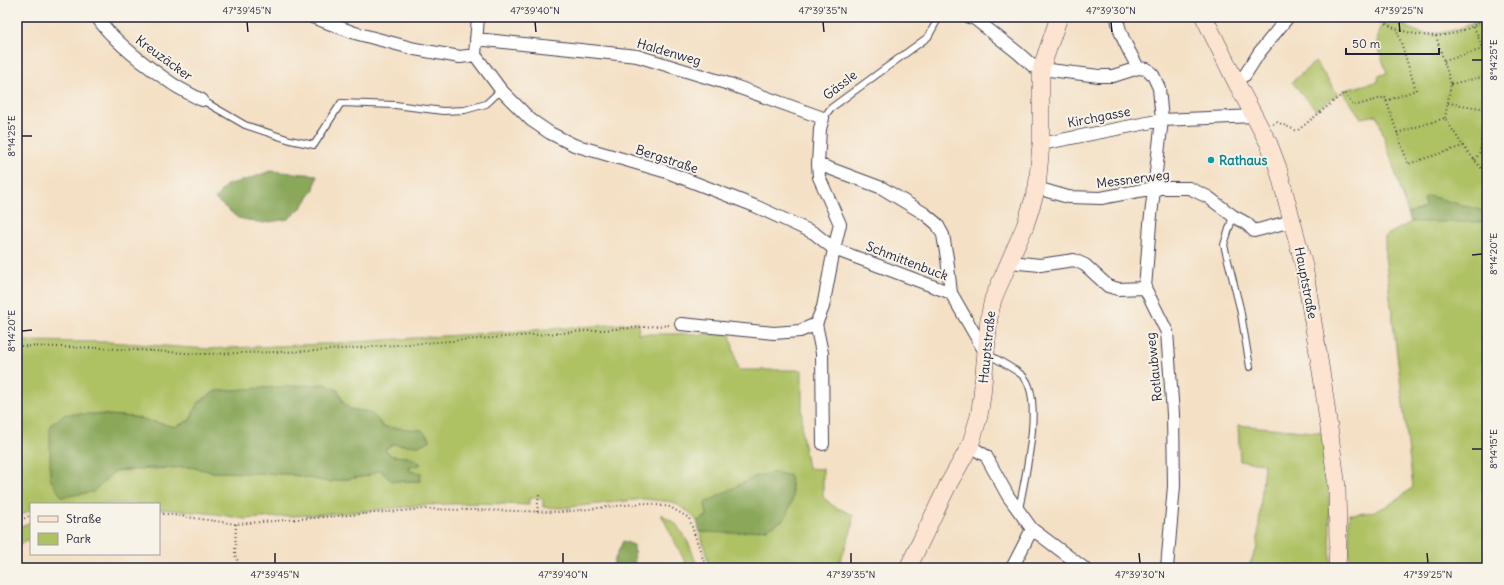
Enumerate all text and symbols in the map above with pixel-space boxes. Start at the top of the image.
text: 47°39'45"N [223,4,271,17]
text: 47°39'40"N [510,4,560,17]
text: 47°39'35"N [798,4,848,17]
text: 47°39'30"N [1086,4,1136,17]
text: 47°39'25"N [1375,4,1423,17]
scale bar [1346,30,1439,56]
street label: Kreuzäcker [132,32,196,85]
street label: Haldenweg [635,35,703,69]
text: 50 m [1352,36,1381,51]
text: 8°14'25"E [1487,39,1500,81]
street label: Gässle [820,66,860,104]
street label: Kirchgasse [1066,103,1132,131]
text: 8°14'25"E [5,115,18,157]
street label: Bergstraße [634,141,700,177]
place label: Rathaus [1219,152,1267,169]
marker: Rathaus [1206,155,1216,165]
street label: Messnerweg [1095,166,1171,192]
text: 8°14'20"E [1487,233,1500,275]
street label: Schmittenbuck [863,238,951,285]
street label: Hauptstraße [1291,246,1321,320]
text: 8°14'20"E [5,310,18,352]
street label: Hauptstraße [975,310,999,384]
street label: Rotlaubweg [1142,332,1166,402]
text: 8°14'15"E [1487,429,1500,469]
legend [30,503,160,555]
text: Straße [66,511,101,526]
text: Park [66,531,91,546]
text: 47°39'45"N [251,568,299,581]
text: 47°39'40"N [538,568,588,581]
text: 47°39'35"N [826,568,876,581]
text: 47°39'30"N [1115,568,1165,581]
text: 47°39'25"N [1404,568,1452,581]

